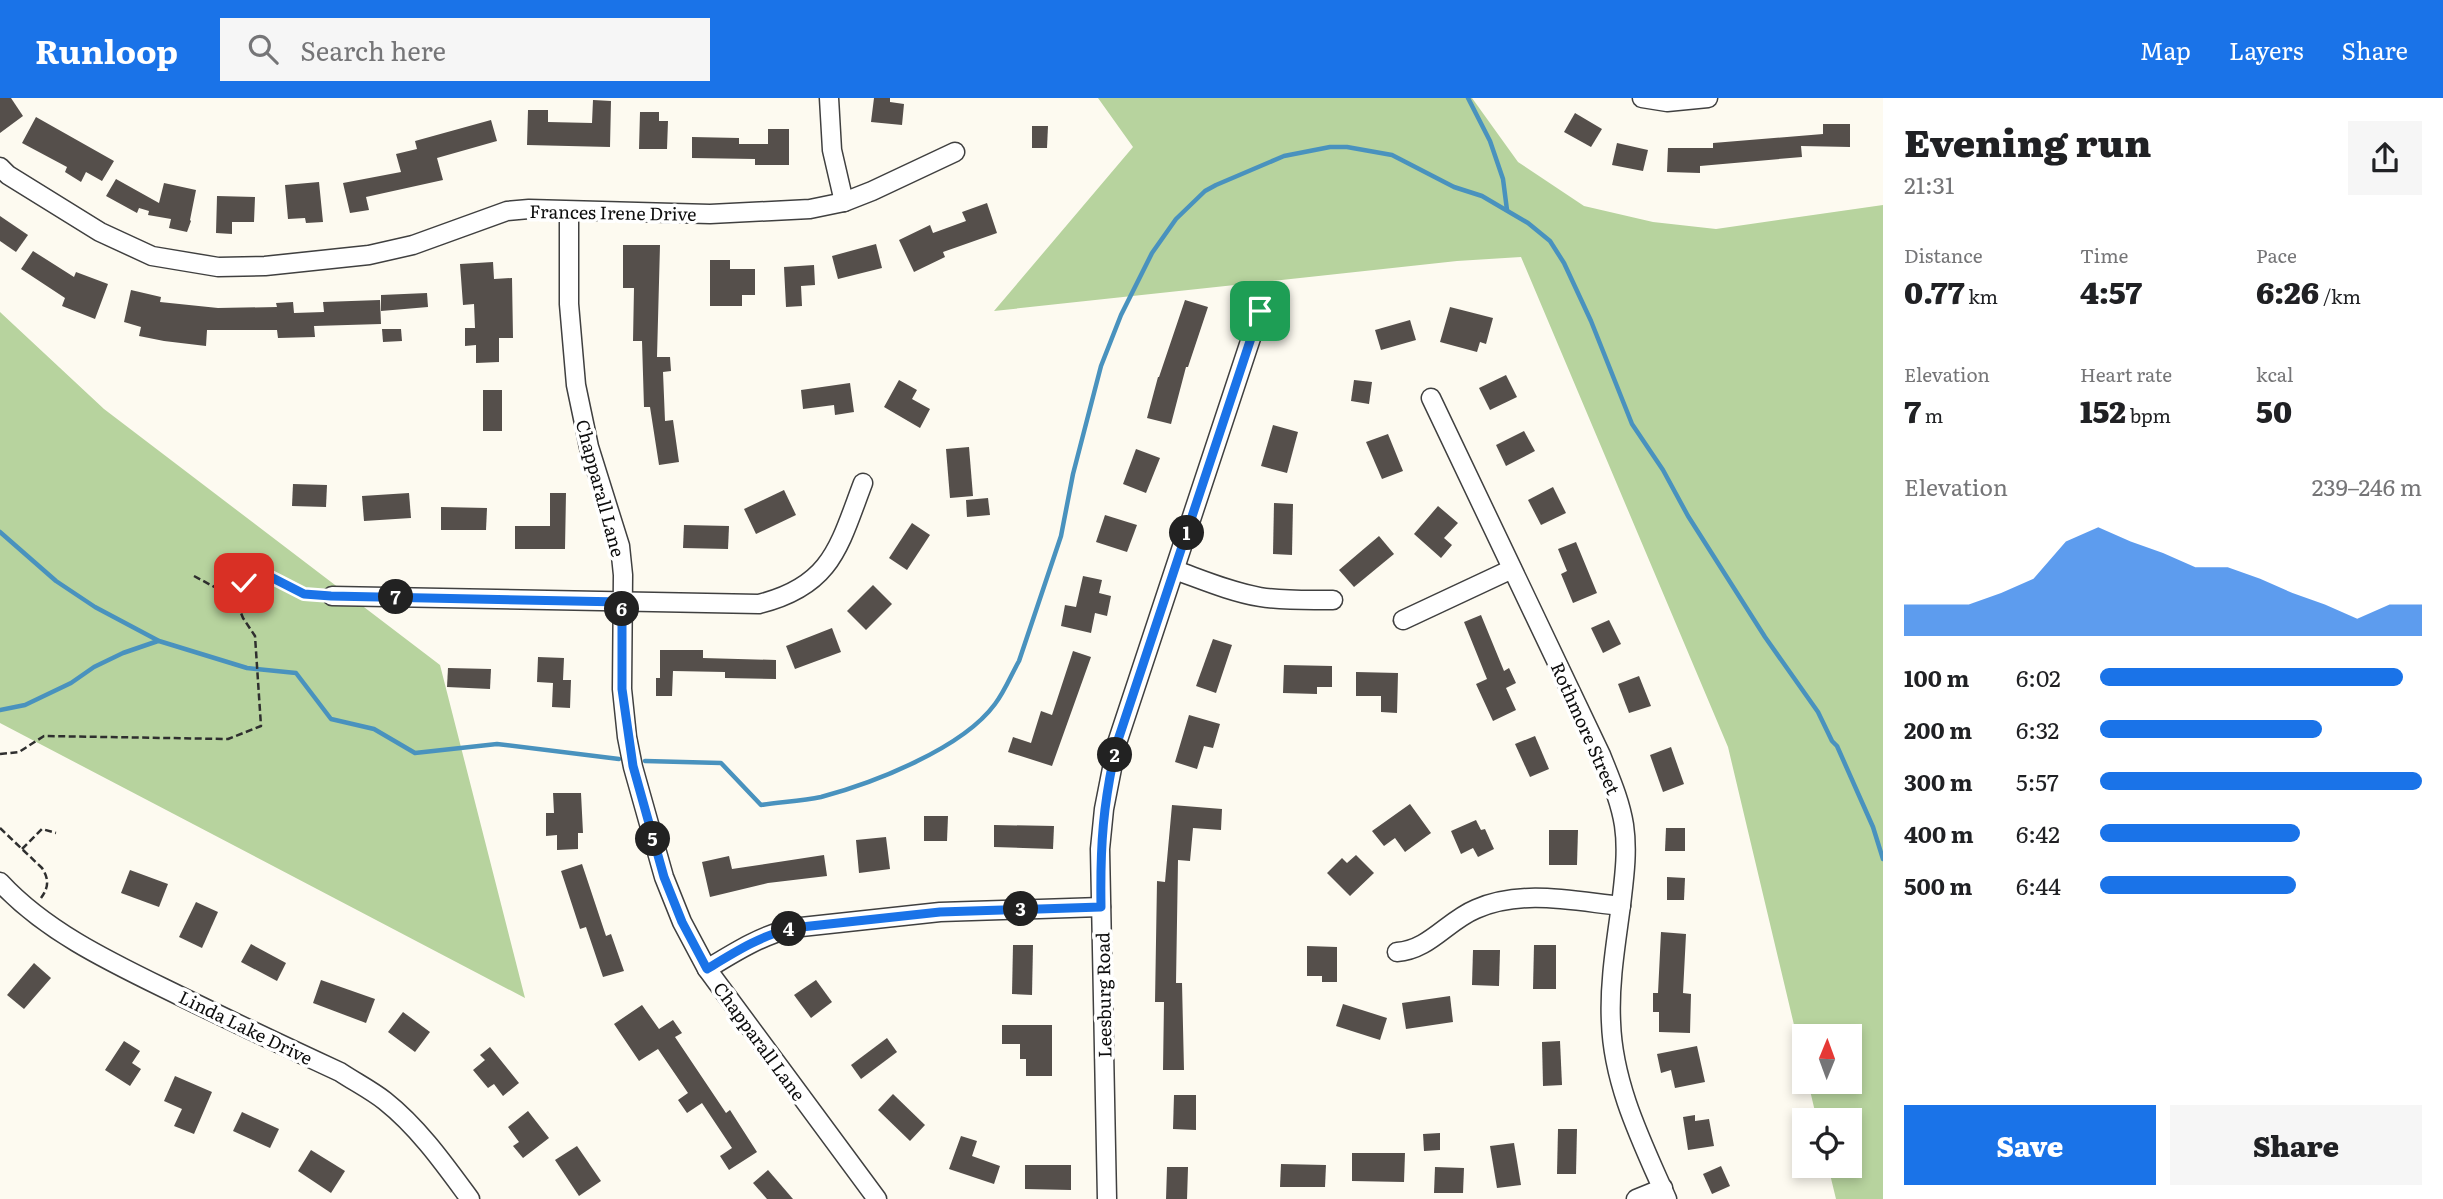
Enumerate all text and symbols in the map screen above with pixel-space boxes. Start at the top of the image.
search box [220,18,710,81]
text: Runloop [35,25,178,74]
icon: search [244,30,282,68]
text: Search here [300,30,446,69]
text: Map [2140,32,2191,67]
text: Layers [2229,32,2303,67]
text: Share [2341,32,2408,67]
text: Evening run [1904,112,2151,169]
button: share [2348,121,2422,195]
text: 21:31 [1904,167,1954,201]
street label: Frances Irene Drive [529,197,697,227]
text: Distance [1904,241,1983,269]
text: Time [2080,241,2128,269]
text: Pace [2256,241,2297,269]
text: 0.77 [1904,269,1964,313]
text: 4:57 [2080,269,2142,313]
text: 6:26 [2256,269,2319,313]
pin [1230,281,1290,341]
text: km [1964,282,1998,310]
text: /km [2319,282,2361,310]
icon: arrive [1241,292,1279,330]
text: Elevation [1904,360,1990,388]
text: Heart rate [2080,360,2172,388]
text: kcal [2256,360,2293,388]
text: 7 [1904,388,1921,432]
text: 152 [2080,388,2126,432]
text: 50 [2256,388,2292,432]
text: m [1921,401,1943,429]
text: bpm [2126,401,2171,429]
street label: Chapparall Lane [570,416,632,560]
text: Elevation [1904,469,2008,503]
text: 239–246 m [2312,469,2422,503]
pin: 1 [1170,516,1204,550]
text: 1 [1183,518,1190,546]
pin [214,553,274,613]
icon: check [225,564,263,602]
pin: 7 [378,580,414,614]
text: 7 [390,582,401,610]
pin: 6 [604,592,640,626]
text: 6 [616,594,627,622]
street label: Rothmore Street [1545,658,1628,799]
text: 100 m [1904,660,1969,694]
text: 6:02 [2016,660,2061,694]
text: 200 m [1904,712,1972,746]
text: 6:32 [2016,712,2059,746]
pin: 2 [1098,738,1132,772]
text: 2 [1109,740,1120,768]
text: 300 m [1904,764,1973,798]
text: 5:57 [2016,764,2059,798]
text: 400 m [1904,816,1974,850]
text: 6:42 [2016,816,2060,850]
pin: 5 [636,822,670,856]
text: 5 [647,824,658,852]
text: 500 m [1904,868,1972,902]
text: 6:44 [2016,868,2061,902]
pin: 3 [1004,892,1038,926]
text: 3 [1015,894,1026,922]
pin: 4 [772,912,806,946]
text: 4 [783,914,794,942]
street label: Leesburg Road [1088,932,1118,1058]
street label: Chapparall Lane [708,976,812,1106]
street label: Linda Lake Drive [175,983,317,1071]
north arrow [1792,1024,1862,1094]
map controls [1792,1024,1862,1178]
button: Save [1904,1105,2156,1185]
button: Share [2170,1105,2422,1185]
button: locate [1792,1108,1862,1178]

